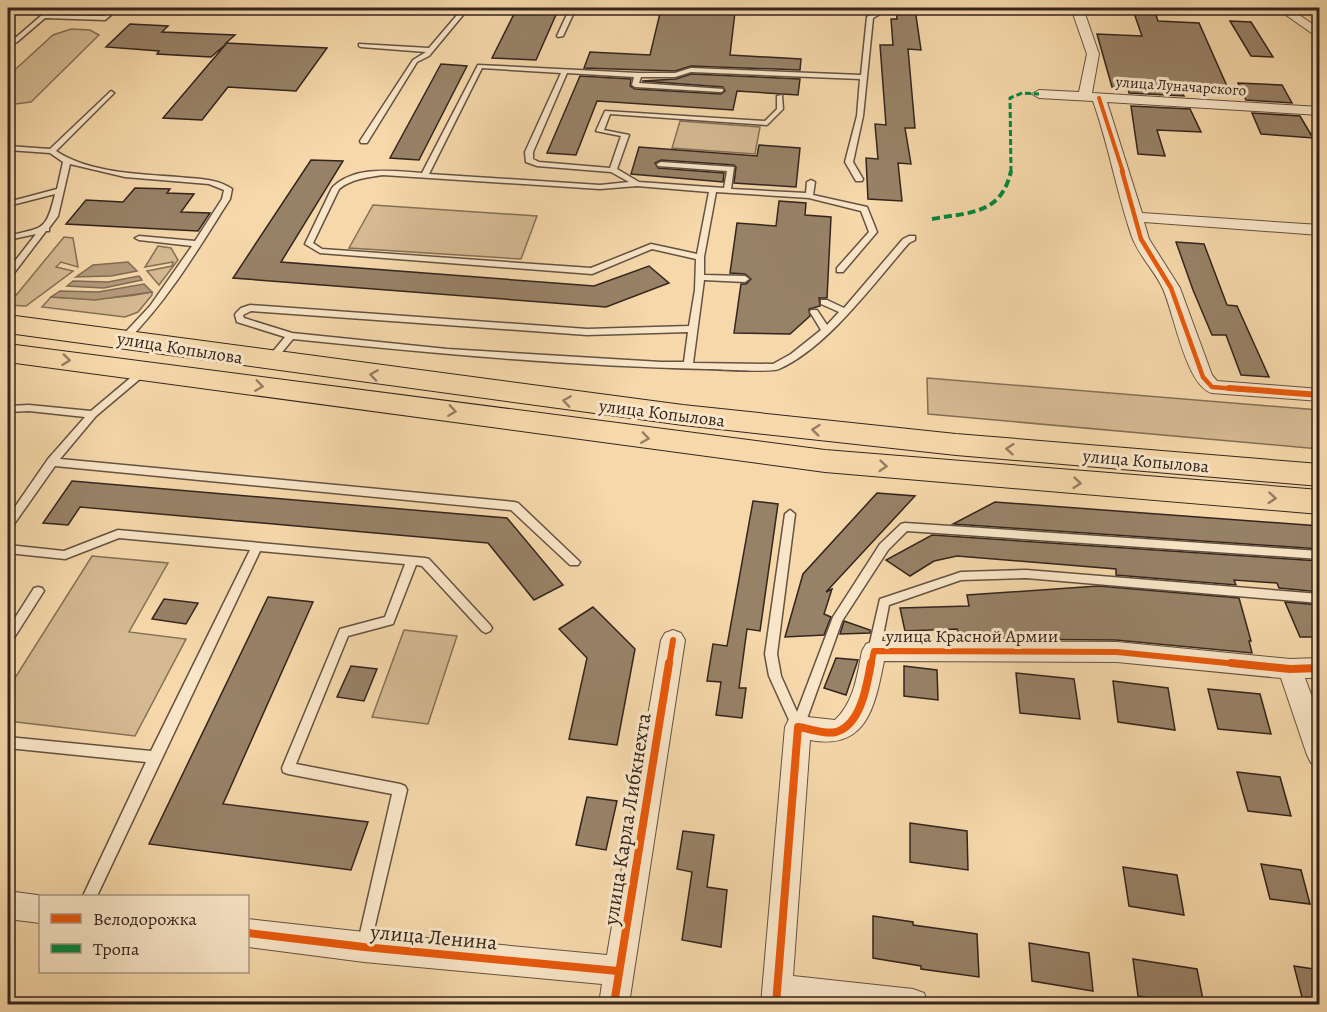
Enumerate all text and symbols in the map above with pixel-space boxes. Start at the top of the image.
street label: улица Луначарского [1114,71,1247,101]
street label: улица Копылова [115,326,245,370]
one-way arrow [61,354,70,366]
one-way arrow [369,370,378,382]
one-way arrow [254,379,264,391]
street label: улица Копылова [597,393,727,433]
one-way arrow [562,395,571,407]
one-way arrow [448,405,457,417]
one-way arrow [811,424,821,437]
one-way arrow [641,431,650,443]
one-way arrow [1006,443,1015,456]
street label: улица Копылова [1081,443,1211,479]
one-way arrow [878,460,887,473]
one-way arrow [1073,476,1082,489]
one-way arrow [1267,491,1276,504]
street label: улица Красной Армии [885,624,1058,648]
street label: улица Карла Либкнехта [596,711,658,928]
legend [39,895,249,973]
text: Велодорожка [93,907,198,931]
street label: улица Ленина [369,917,499,957]
text: Тропа [93,937,140,961]

